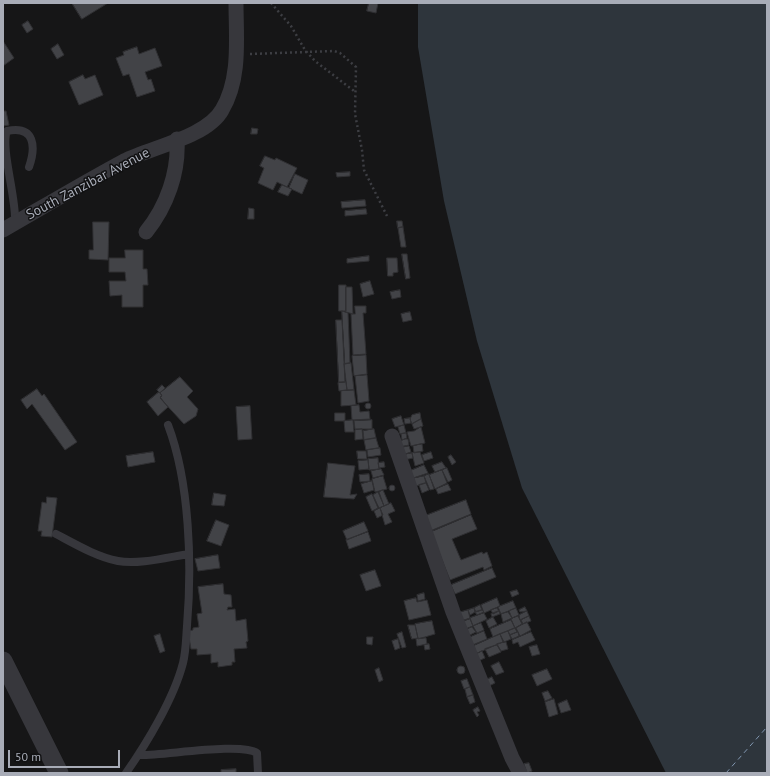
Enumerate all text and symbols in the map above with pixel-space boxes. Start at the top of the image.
street label: South Zanzibar Avenue [23,144,153,224]
scale bar [10,742,122,768]
text: 50 m [15,749,41,764]

